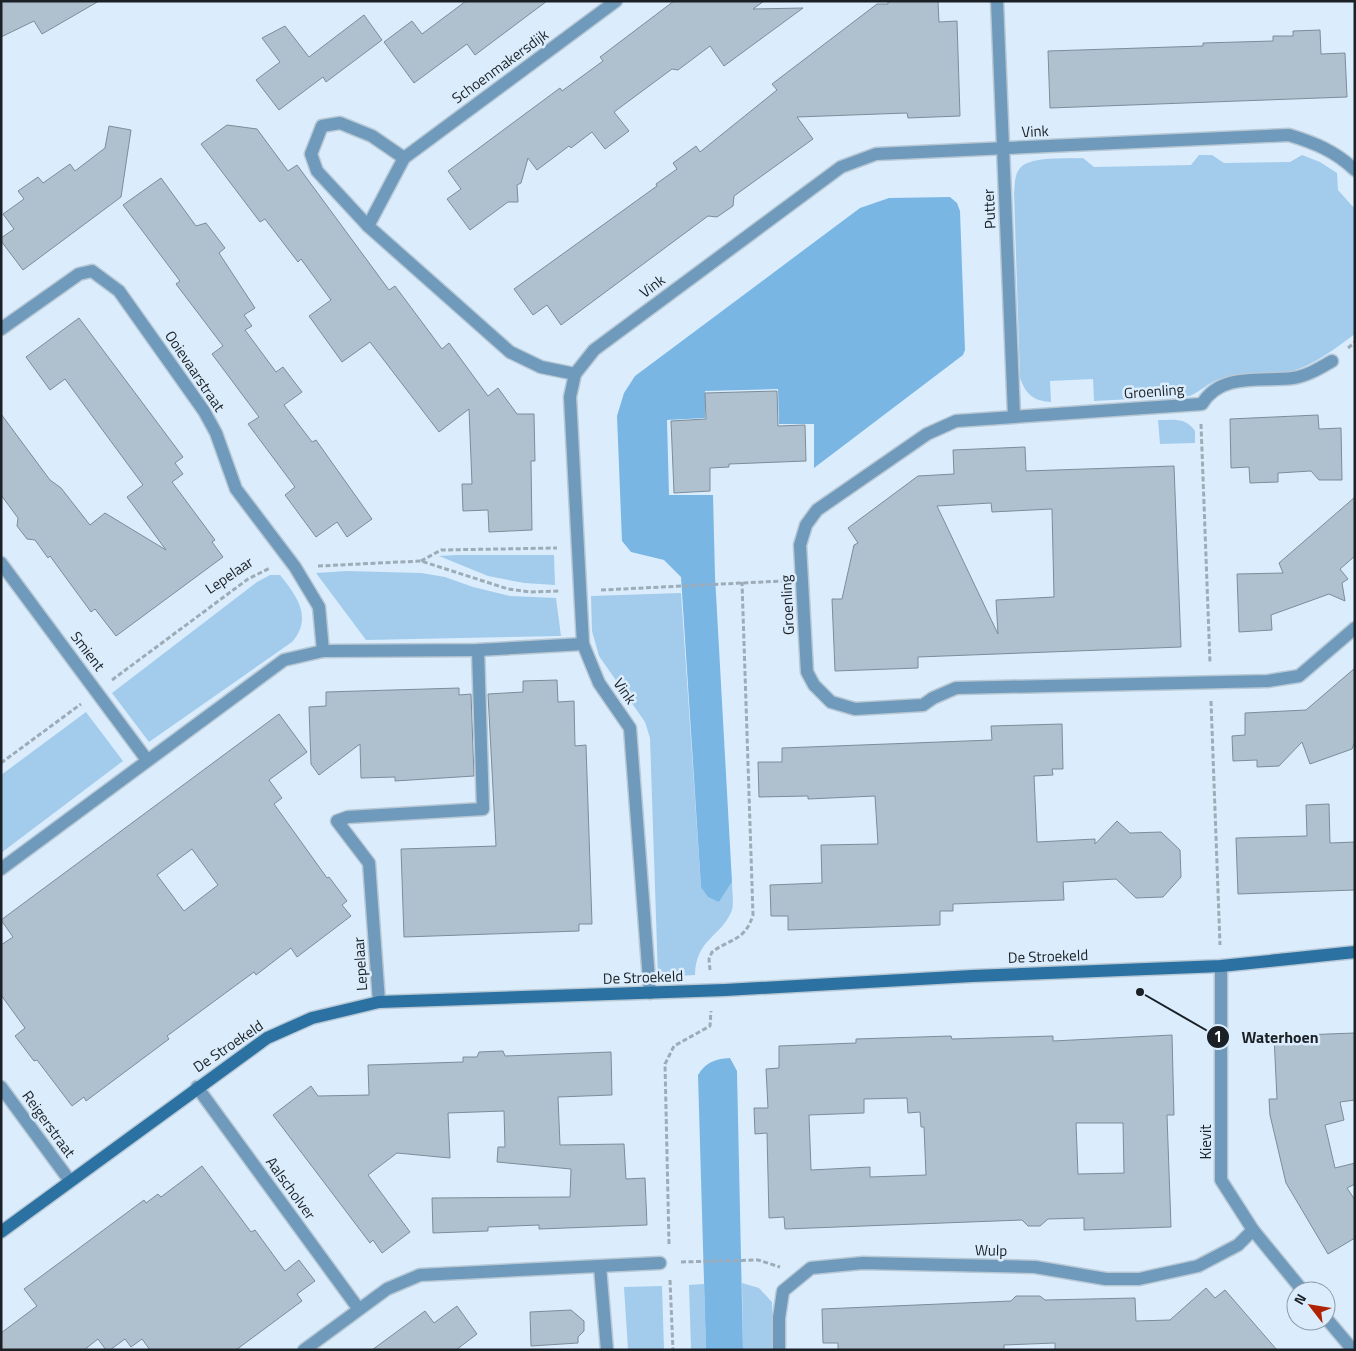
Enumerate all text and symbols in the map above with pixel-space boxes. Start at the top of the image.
street label: Schoenmakersdijk [447,23,553,109]
street label: Vink [1021,119,1049,143]
street label: Putter [976,188,1002,230]
street label: Vink [634,269,670,303]
street label: Ooievaarstraat [159,326,231,417]
street label: Groenling [1123,377,1185,405]
street label: Lepelaar [200,550,258,600]
street label: Groenling [774,574,800,636]
street label: Smient [65,626,111,676]
street label: Vink [608,673,642,709]
street label: Lepelaar [347,936,373,992]
street label: De Stroekeld [1007,943,1089,969]
street label: De Stroekeld [602,964,684,990]
street label: De Stroekeld [188,1014,268,1078]
callout: Waterhoen [1206,1022,1328,1053]
text: 1 [1214,1025,1222,1048]
text: Waterhoen [1241,1025,1319,1049]
street label: Reigerstraat [17,1086,82,1163]
street label: Kievit [1194,1124,1217,1160]
street label: Aalscholver [260,1152,322,1224]
street label: Wulp [975,1238,1008,1262]
north arrow [1286,1281,1336,1331]
text: N [1288,1289,1311,1309]

